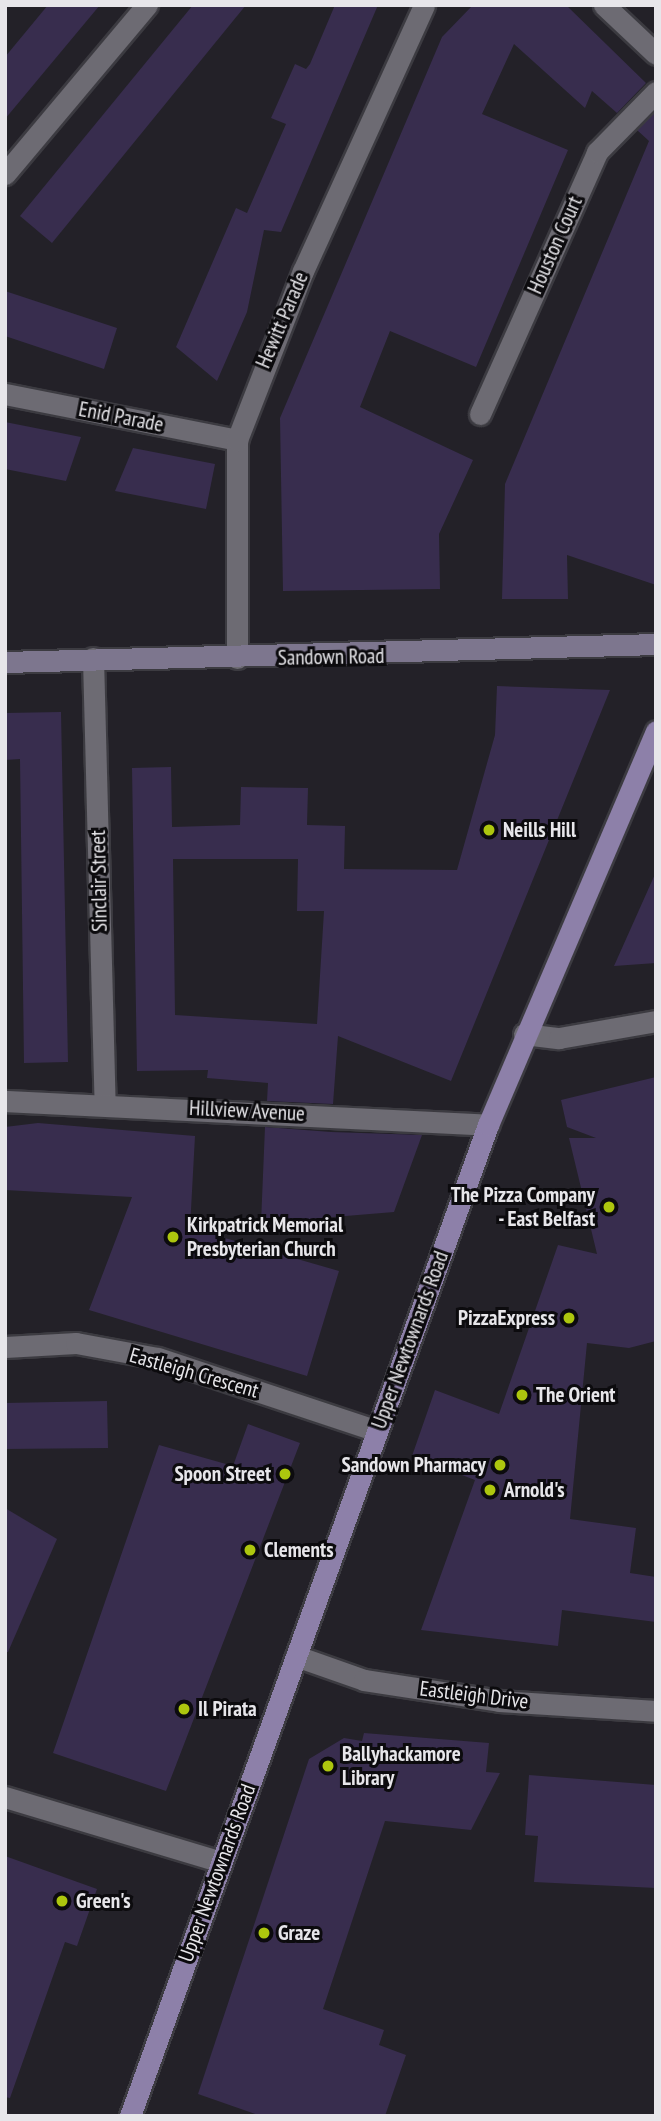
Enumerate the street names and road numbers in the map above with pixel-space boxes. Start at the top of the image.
street label: Houston Court [522,192,588,298]
street label: Hewitt Parade [250,268,314,372]
street label: Enid Parade [77,396,165,438]
street label: Sandown Road [278,643,384,671]
street label: Sinclair Street [86,830,112,932]
street label: Hillview Avenue [188,1095,306,1127]
street label: Upper Newtownards Road [366,1248,454,1432]
street label: Eastleigh Crescent [127,1343,261,1403]
street label: Eastleigh Drive [418,1676,530,1714]
street label: Upper Newtownards Road [173,1781,261,1965]

